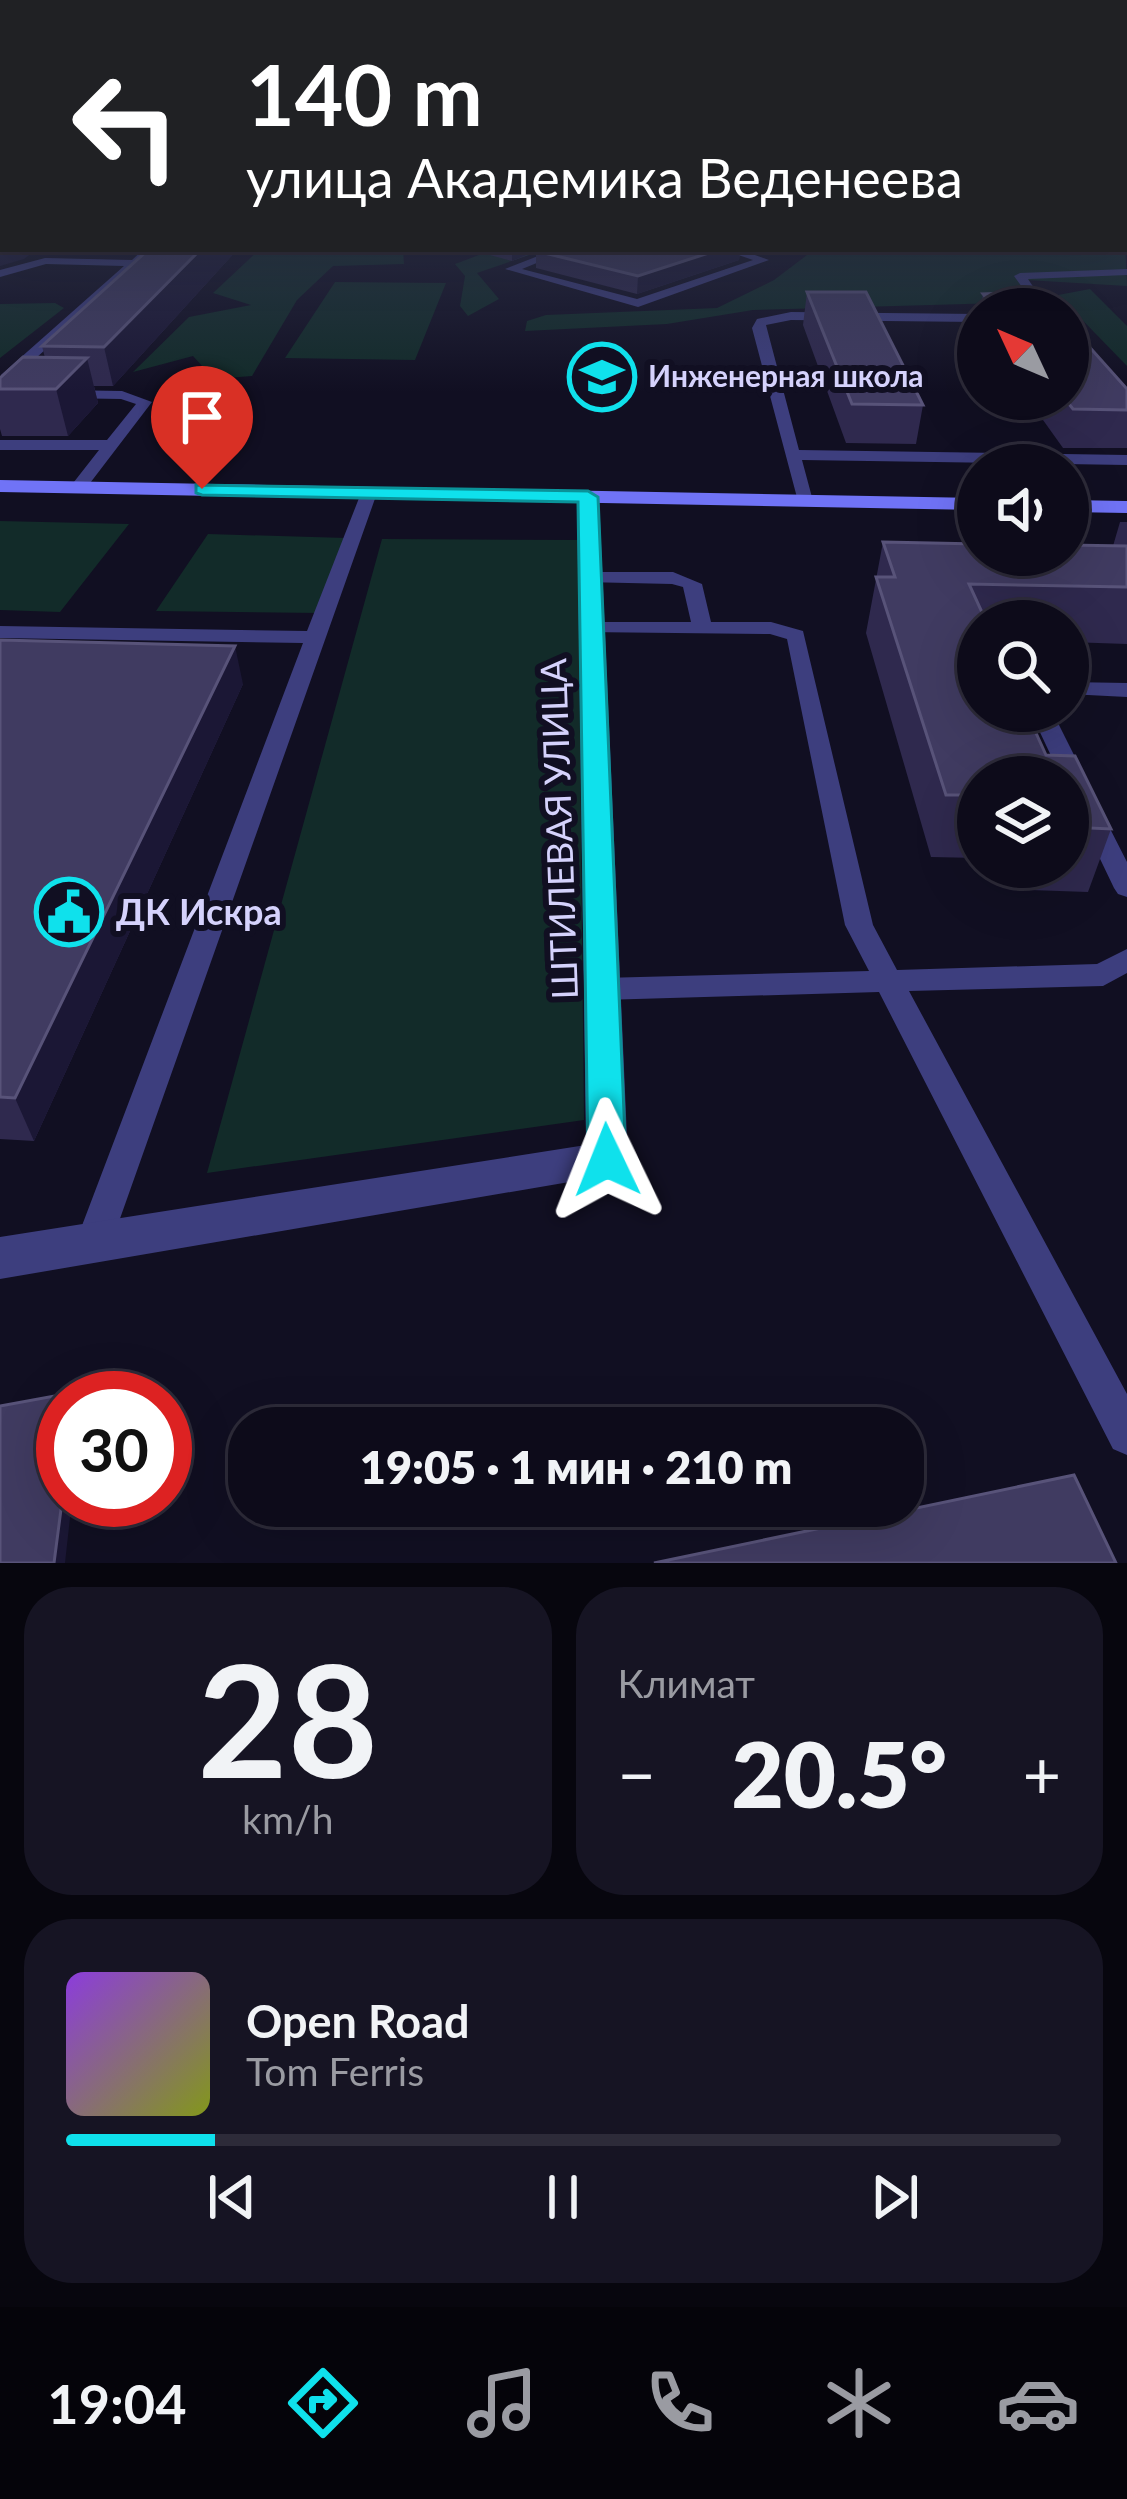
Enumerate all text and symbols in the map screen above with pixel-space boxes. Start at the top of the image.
text: 140 m [246,43,483,144]
icon: left [48,48,204,204]
text: улица Академика Веденеева [246,145,963,210]
north arrow [957,288,1089,420]
map controls [957,288,1089,888]
school or university icon: Инженерная школа [567,342,637,412]
place label: Инженерная школа [648,357,924,393]
pin [151,366,253,489]
icon: arrive [169,384,235,450]
button: sound [957,444,1089,576]
button: search [957,600,1089,732]
street label: ШТИЛЕВАЯ УЛИЦА [530,657,586,1000]
button: layers [957,756,1089,888]
public building icon: ДК Искра [34,877,104,947]
place label: ДК Искра [116,889,282,933]
position arrow [544,1097,670,1223]
speed limit sign: 30 [36,1371,192,1527]
text: 19:05 · 1 мин · 210 m [360,1440,792,1494]
text: 28 [197,1624,378,1811]
text: Климат [618,1660,755,1706]
text: 20.5° [731,1719,947,1827]
text: − [618,1734,656,1813]
text: + [1023,1734,1061,1813]
text: km/h [242,1796,333,1842]
text: Open Road [246,1994,470,2048]
text: Tom Ferris [246,2048,424,2094]
icon: previous [199,2164,265,2230]
icon: pause [530,2164,596,2230]
icon: next [862,2164,928,2230]
icon: directions [281,2361,365,2445]
icon: music [460,2361,544,2445]
icon: phone [638,2361,722,2445]
icon: climate [817,2361,901,2445]
icon: car [996,2361,1080,2445]
text: 19:04 [47,2371,187,2436]

